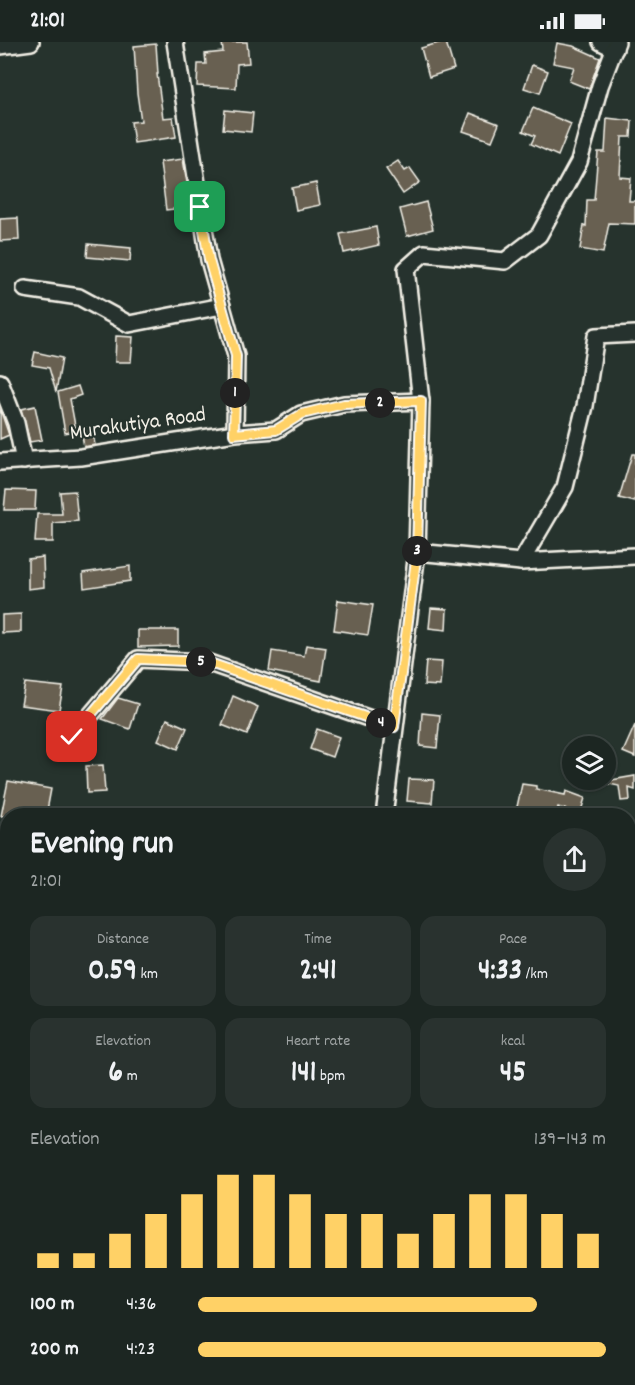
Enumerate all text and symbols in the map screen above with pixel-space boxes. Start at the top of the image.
text: 21:01 [30,6,65,37]
pin [174,181,225,232]
icon: arrive [183,190,216,223]
pin: 1 [220,378,250,408]
text: 1 [233,381,237,404]
pin: 2 [365,388,395,418]
text: 2 [377,391,384,414]
street label: Murakutiya Road [68,400,208,450]
pin: 3 [402,536,432,566]
text: 3 [413,539,421,562]
pin: 5 [186,647,216,677]
text: 5 [197,650,205,673]
pin: 4 [366,708,396,738]
pin [46,711,97,762]
text: 4 [378,711,384,734]
icon: check [55,720,88,753]
map controls [562,736,616,790]
button: layers [562,736,616,790]
text: Evening run [30,822,174,869]
button: share [543,828,606,891]
text: 21:01 [30,868,62,896]
text: Distance [97,928,149,951]
text: Time [304,928,332,951]
text: Pace [499,928,527,951]
text: 0.59 [88,951,137,994]
text: 2:41 [299,951,337,994]
text: 4:33 [478,951,522,994]
text: km [137,963,158,986]
text: /km [522,963,548,986]
text: Elevation [95,1030,151,1053]
text: Heart rate [286,1030,350,1053]
text: kcal [501,1030,525,1053]
text: 6 [108,1053,123,1096]
text: 141 [291,1053,316,1096]
text: 45 [500,1053,526,1096]
text: m [123,1065,138,1088]
text: bpm [316,1065,345,1088]
text: Elevation [30,1126,100,1154]
text: 139–143 m [534,1126,606,1154]
text: 100 m [30,1291,75,1319]
text: 4:36 [126,1291,156,1319]
text: 200 m [30,1336,79,1364]
text: 4:23 [126,1336,155,1364]

